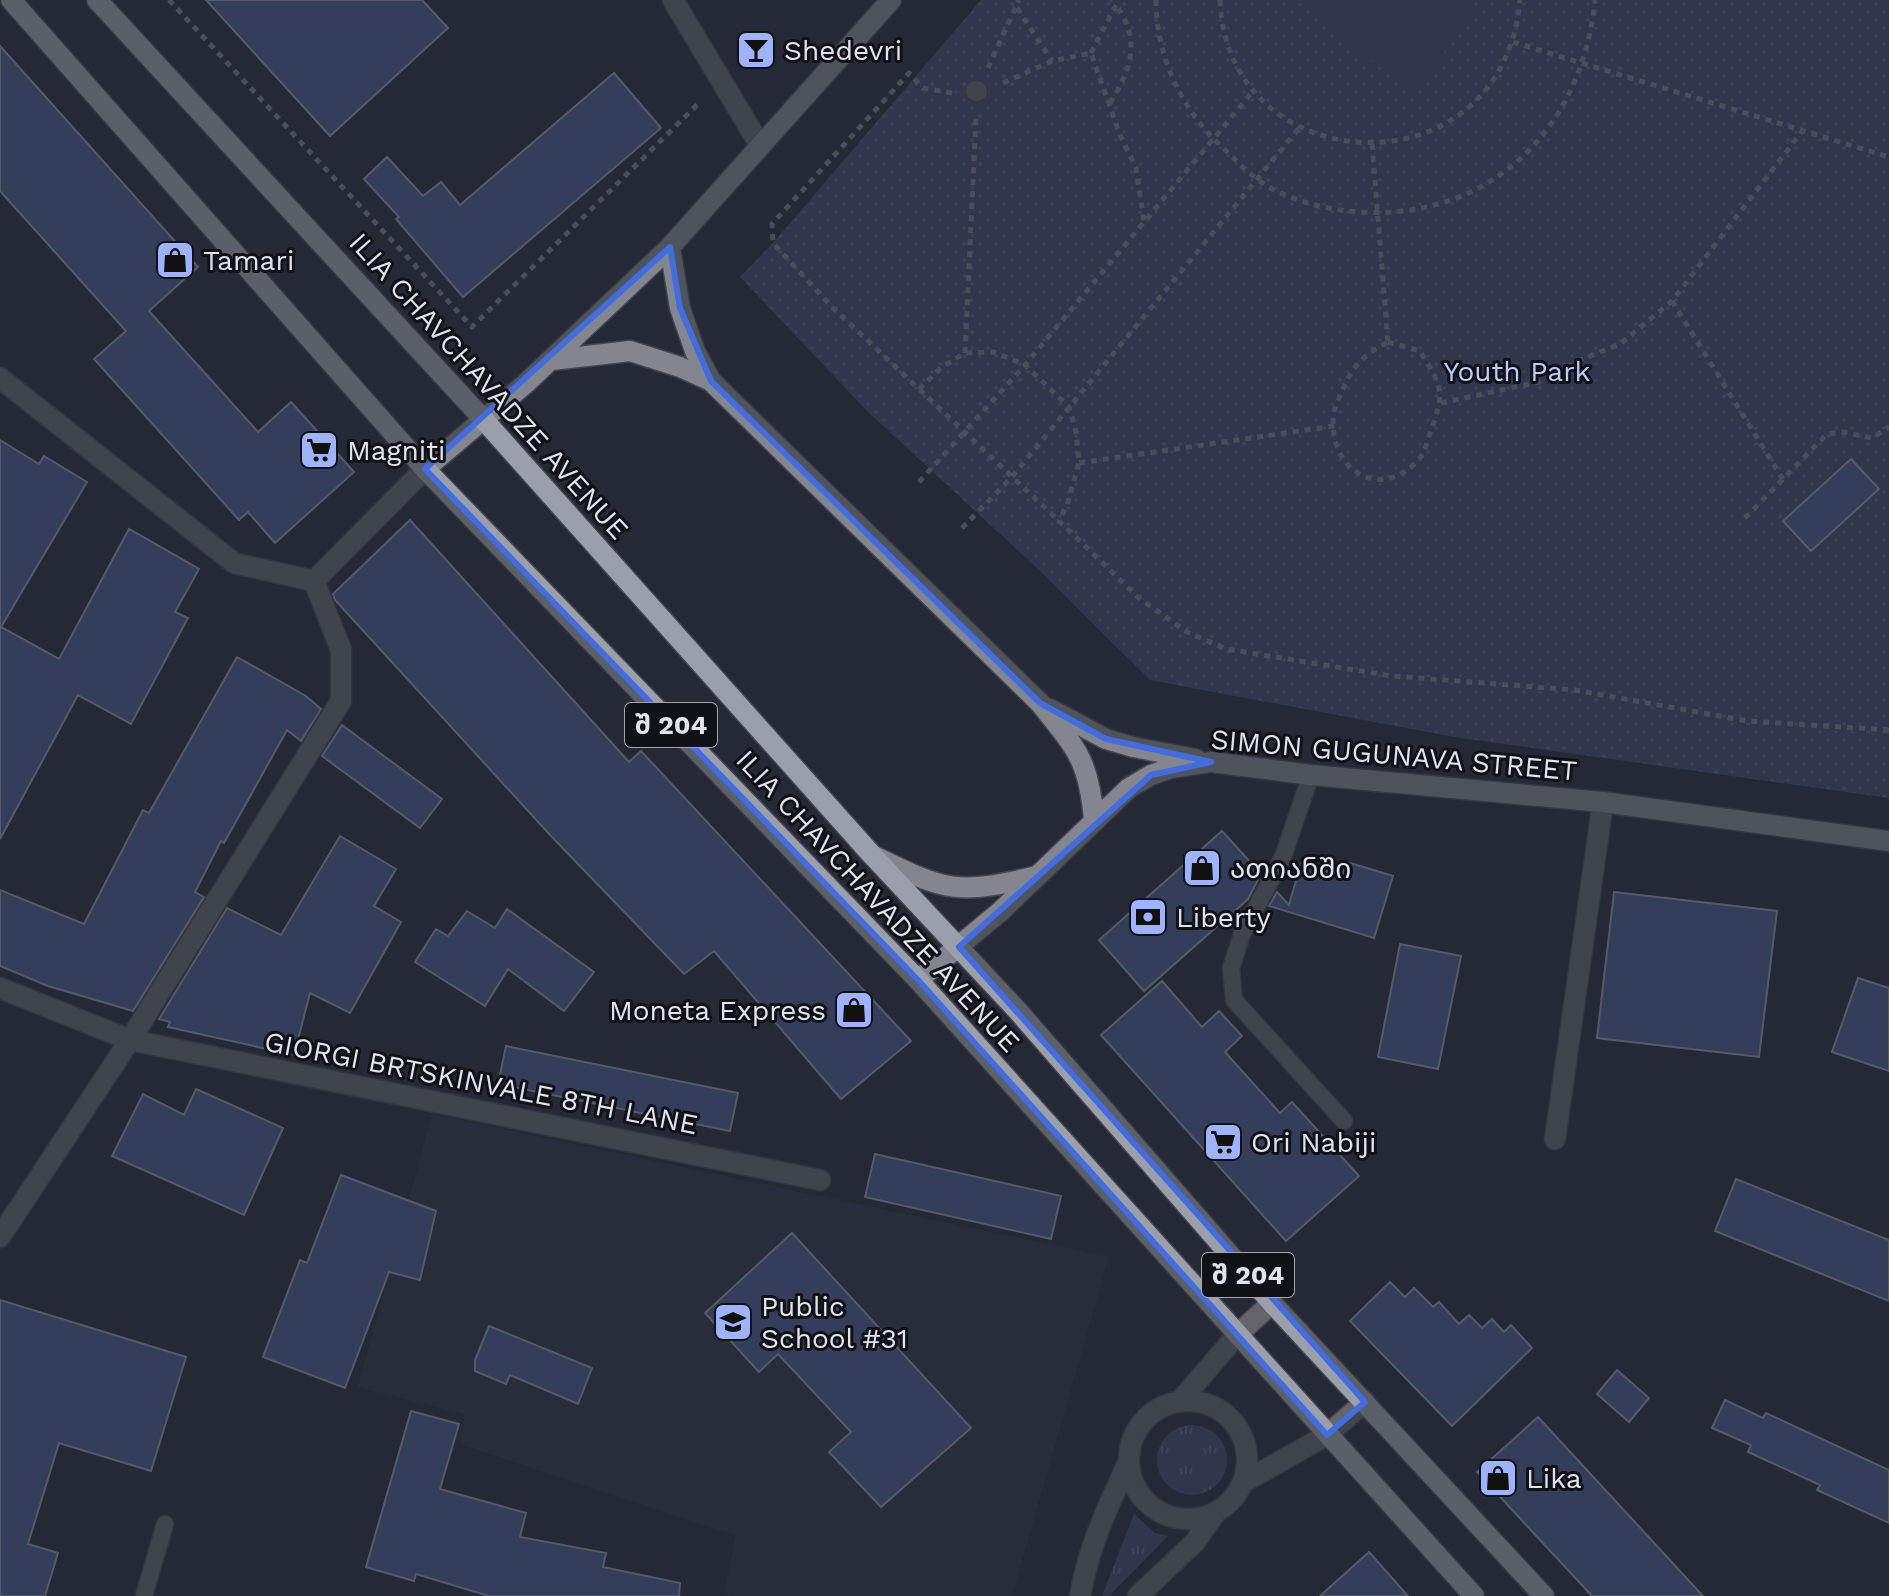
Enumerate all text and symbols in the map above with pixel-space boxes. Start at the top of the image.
bar icon: Shedevri [735,29,777,71]
place label: Shedevri [784,34,902,67]
street label: ILIA CHAVCHAVADZE AVENUE [343,226,635,546]
shop icon: Tamari [154,239,196,281]
place label: Tamari [203,244,294,277]
park label: Youth Park [1444,355,1591,388]
supermarket icon: Magniti [298,429,340,471]
place label: Magniti [347,434,445,467]
road number: შ 204 [625,703,717,747]
street label: SIMON GUGUNAVA STREET [1210,723,1579,787]
street label: ILIA CHAVCHAVADZE AVENUE [729,743,1027,1059]
shop icon: ათიანში [1181,847,1223,889]
place label: ათიანში [1230,852,1351,885]
bank icon: Liberty [1127,896,1169,938]
place label: Liberty [1176,901,1271,934]
shop icon: Moneta Express [833,989,875,1031]
place label: Moneta Express [609,994,826,1027]
street label: GIORGI BRTSKINVALE 8TH LANE [262,1025,700,1141]
supermarket icon: Ori Nabiji [1202,1121,1244,1163]
place label: Ori Nabiji [1251,1126,1376,1159]
road number: შ 204 [1202,1253,1294,1297]
place label: Public School #31 [761,1290,908,1355]
school or university icon: Public School #31 [712,1301,754,1343]
shop icon: Lika [1477,1457,1519,1499]
place label: Lika [1526,1462,1582,1495]

